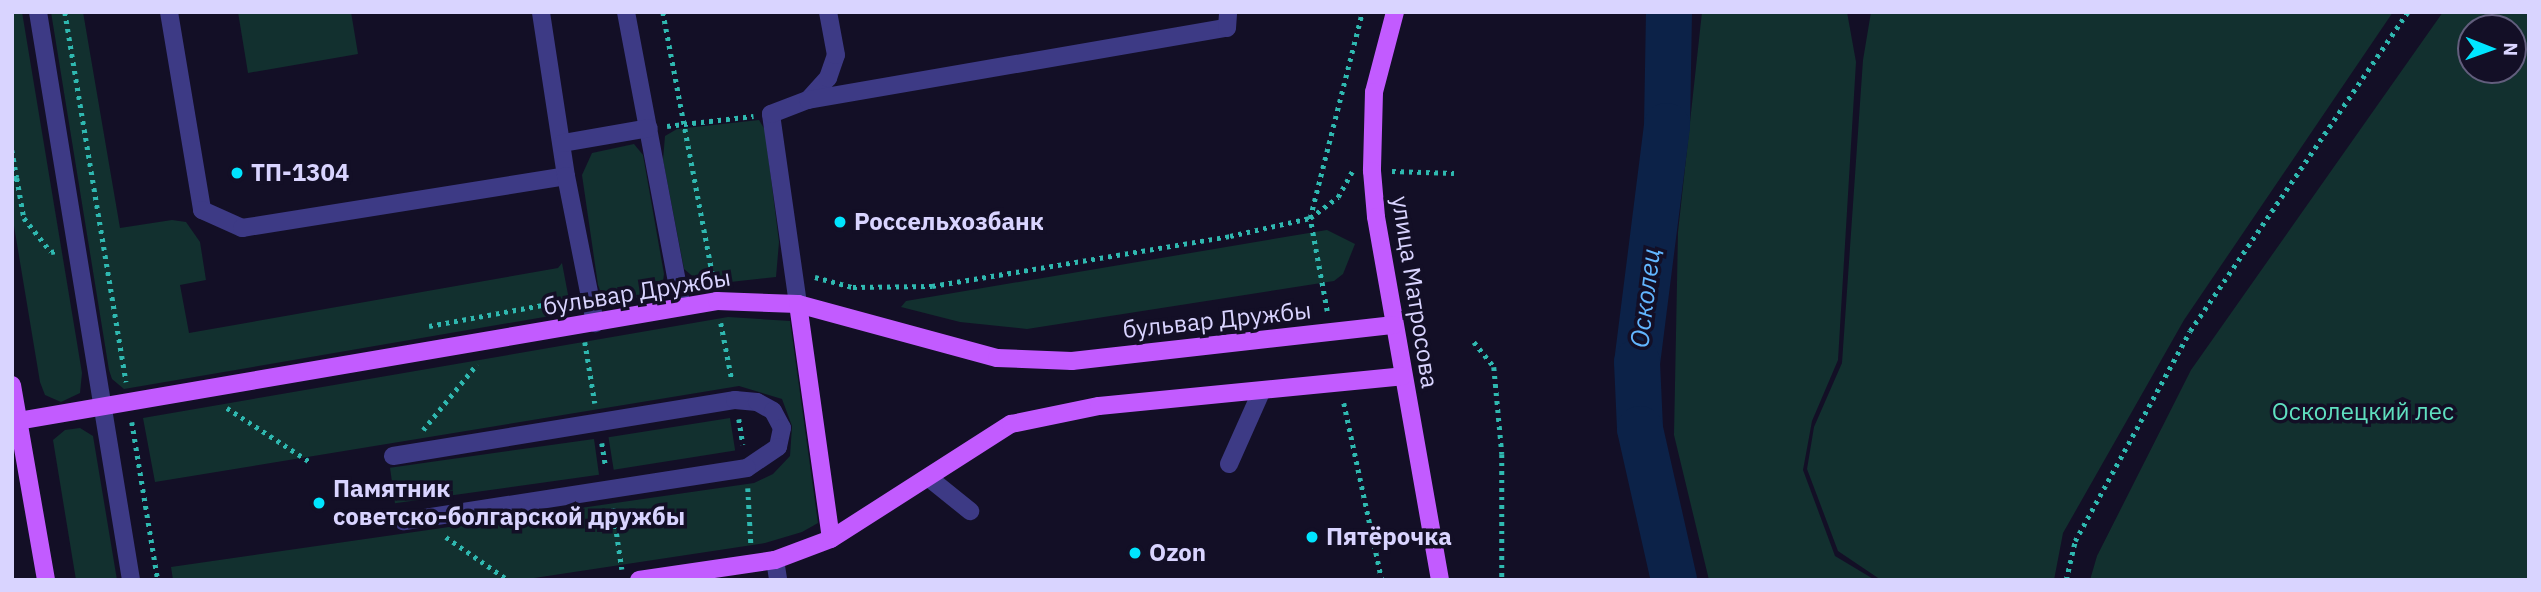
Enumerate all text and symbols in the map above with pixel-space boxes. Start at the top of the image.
north arrow [2457,14,2527,84]
text: N [2499,42,2523,56]
place label: ТП-1304 [251,159,349,187]
marker: ТП-1304 [229,165,245,181]
street label: улица Матросова [1386,194,1444,390]
place label: Россельхозбанк [854,208,1044,236]
marker: Россельхозбанк [832,214,848,230]
water label: Осколец [1623,247,1667,349]
street label: бульвар Дружбы [541,263,733,321]
street label: бульвар Дружбы [1121,296,1313,344]
park label: Осколецкий лес [2272,398,2454,426]
place label: Памятник советско-болгарской дружбы [333,475,685,531]
marker: Памятник советско-болгарской дружбы [311,495,327,511]
place label: Пятёрочка [1326,523,1452,551]
marker: Пятёрочка [1304,529,1320,545]
place label: Ozon [1149,539,1206,567]
marker: Ozon [1127,545,1143,561]

